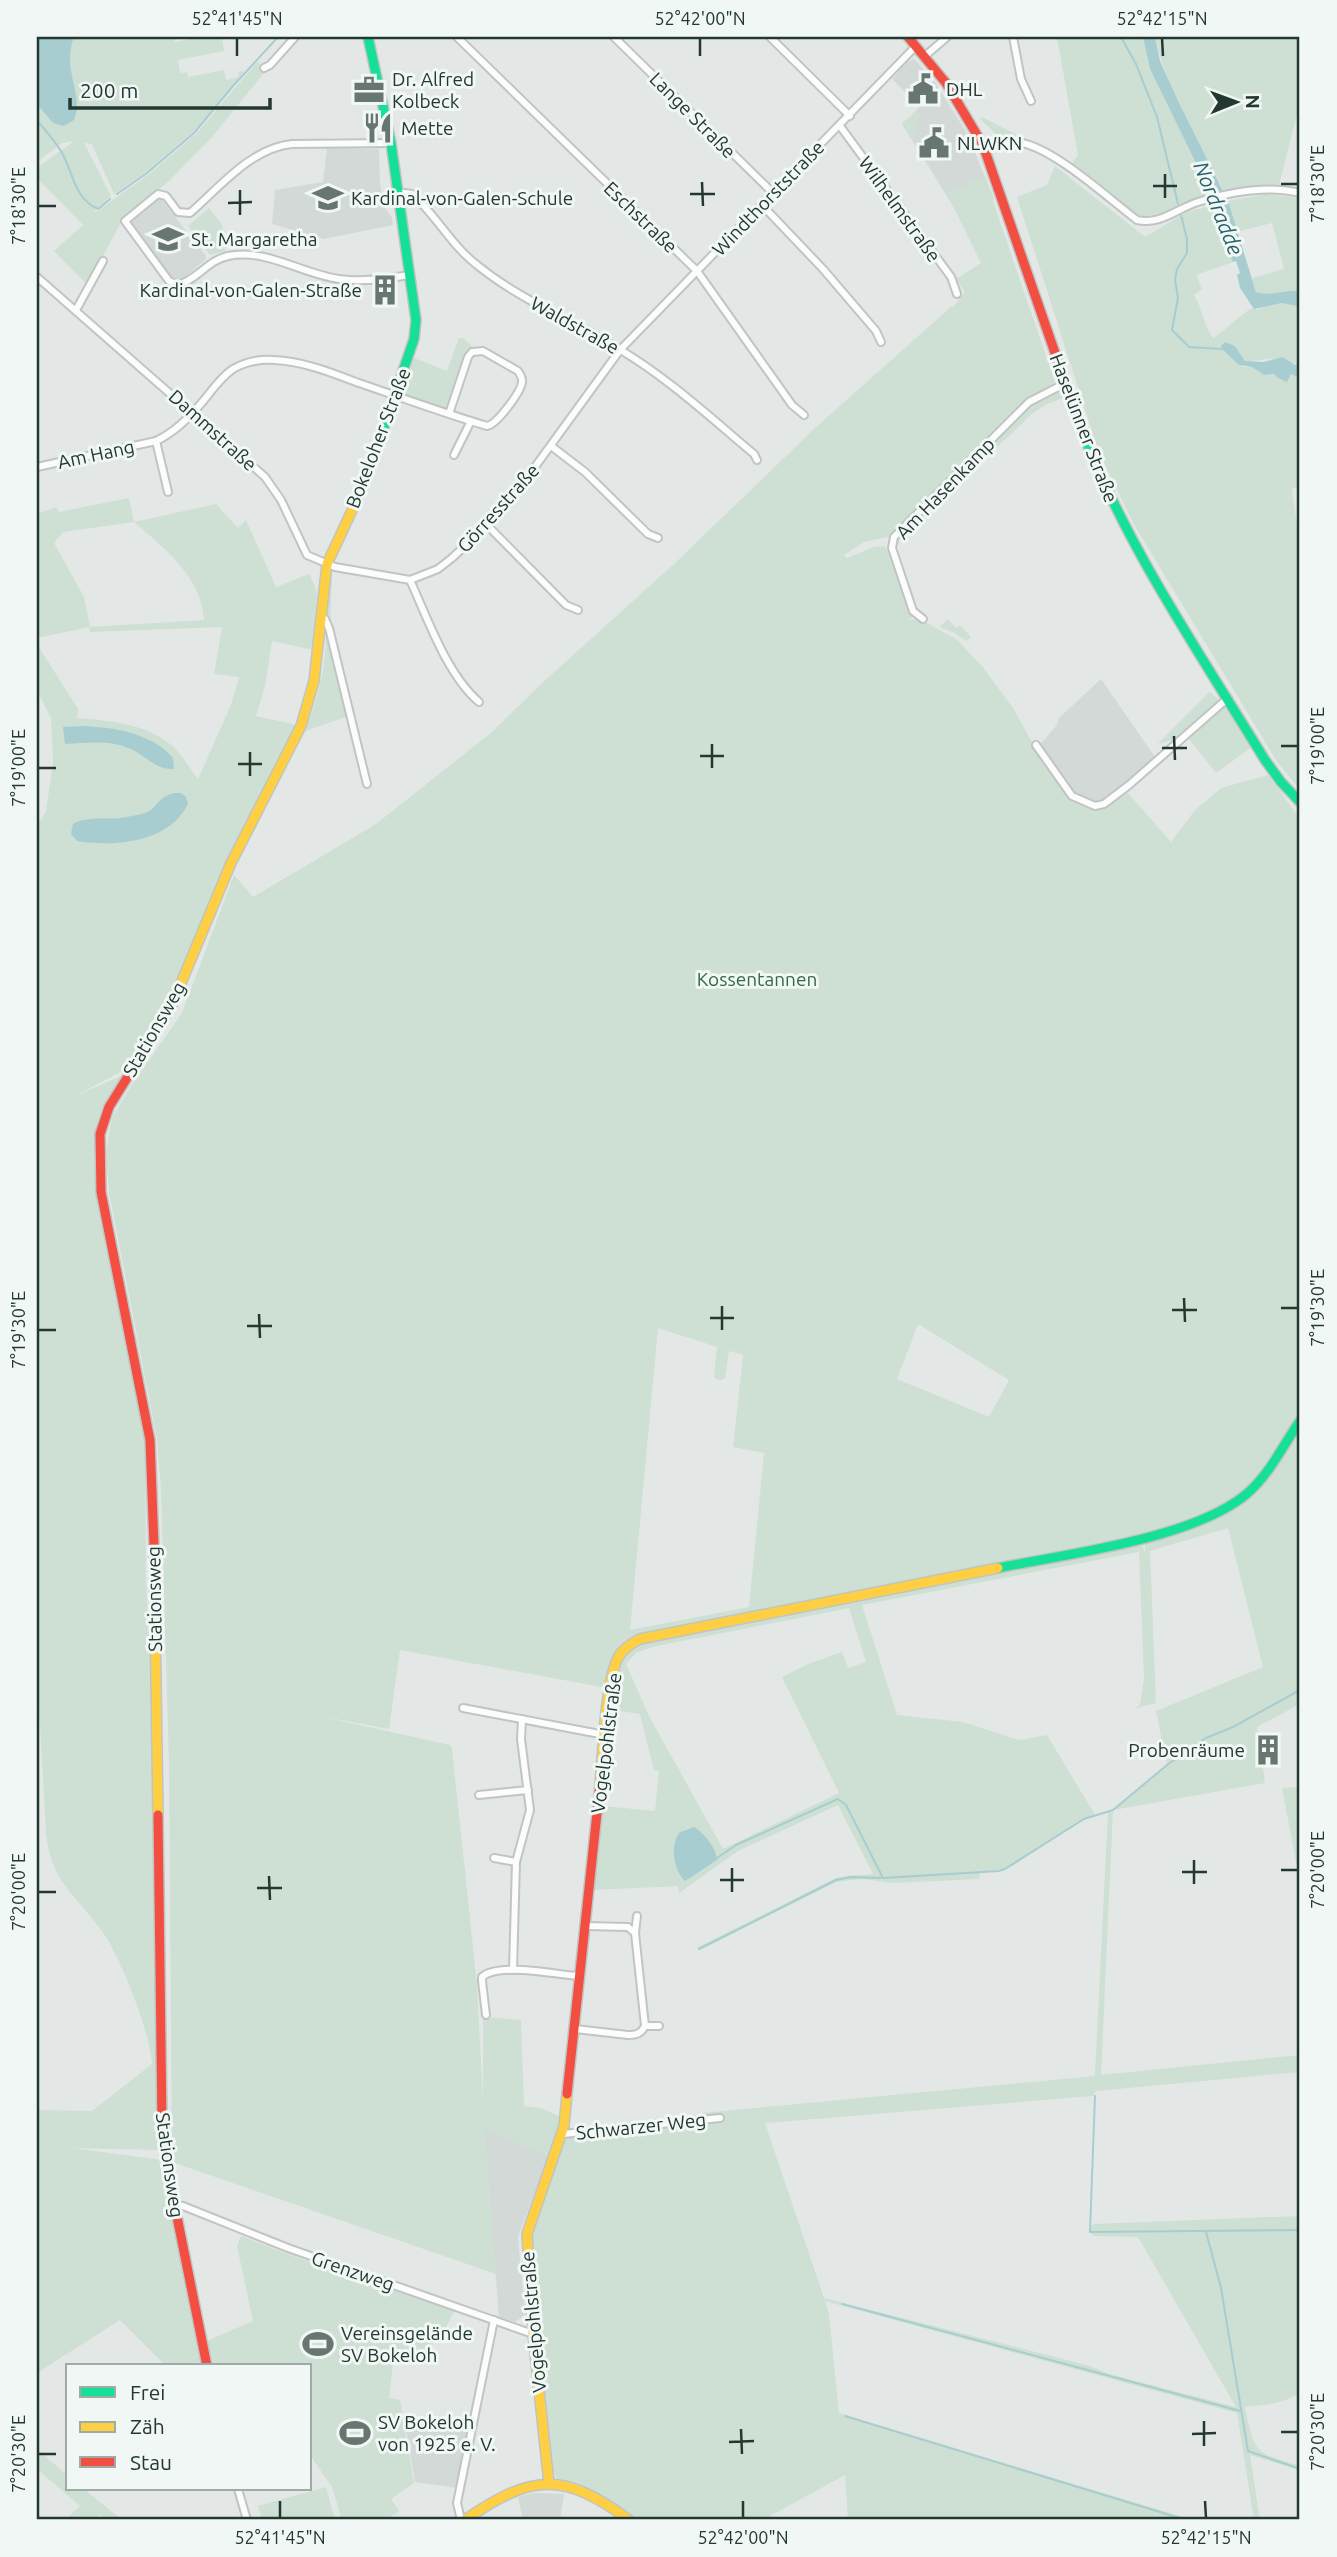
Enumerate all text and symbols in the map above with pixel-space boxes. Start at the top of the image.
text: 52°41'45"N [191,8,283,28]
text: 52°42'00"N [654,8,746,28]
text: 52°42'15"N [1116,8,1208,28]
scale bar [70,66,270,110]
north arrow [1200,66,1270,136]
street label: Lange Straße [645,67,741,163]
place label: Dr. Alfred Kolbeck [392,68,474,112]
public building icon: DHL [906,72,940,106]
office icon: Dr. Alfred Kolbeck [352,73,386,107]
text: 200 m [80,78,138,102]
place label: DHL [946,78,983,100]
text: N [1242,94,1264,109]
restaurant icon: Mette [361,111,395,145]
place label: Mette [401,117,453,139]
public building icon: NLWKN [917,126,951,160]
place label: NLWKN [957,132,1022,154]
street label: Windthorststraße [707,136,829,260]
text: 7°18'30"E [1307,145,1327,223]
street label: Wilhelmstraße [854,152,946,266]
water label: Nordradde [1189,158,1249,259]
text: 7°18'30"E [8,167,28,245]
street label: Eschstraße [600,177,682,257]
school or university icon: Kardinal-von-Galen-Schule [311,181,345,215]
place label: Kardinal-von-Galen-Schule [351,187,573,209]
school or university icon: St. Margaretha [151,222,185,256]
place label: St. Margaretha [191,228,318,250]
building icon: Kardinal-von-Galen-Straße [368,273,402,307]
place label: Kardinal-von-Galen-Straße [139,279,362,301]
street label: Waldstraße [527,292,623,358]
street label: Haselünner Straße [1045,350,1123,506]
street label: Bokeloher Straße [341,365,415,511]
street label: Dammstraße [165,385,261,475]
street label: Am Hasenkamp [891,433,999,543]
street label: Am Hang [56,435,136,473]
street label: Görresstraße [453,459,543,557]
text: 7°19'00"E [1307,707,1327,785]
text: 7°19'00"E [8,729,28,807]
park label: Kossentannen [697,968,817,990]
street label: Stationsweg [118,978,190,1080]
text: 7°19'30"E [1307,1269,1327,1347]
text: 7°19'30"E [8,1291,28,1369]
street label: Stationsweg [142,1546,166,1652]
street label: Vogelpohlstraße [586,1671,626,1815]
building icon: Probenräume [1251,1733,1285,1767]
place label: Probenräume [1128,1739,1245,1761]
text: 7°20'00"E [1307,1831,1327,1909]
text: 7°20'00"E [8,1853,28,1931]
street label: Schwarzer Weg [575,2108,707,2144]
street label: Stationsweg [152,2111,188,2219]
street label: Grenzweg [309,2247,397,2295]
street label: Vogelpohlstraße [516,2251,550,2393]
place label: Vereinsgelände SV Bokeloh [341,2322,473,2366]
sports icon: Vereinsgelände SV Bokeloh [301,2327,335,2361]
legend [66,2364,312,2490]
text: Frei [130,2380,165,2404]
text: 7°20'30"E [1307,2393,1327,2471]
place label: SV Bokeloh von 1925 e. V. [378,2411,496,2455]
text: Zäh [130,2414,165,2438]
text: 7°20'30"E [8,2415,28,2493]
sports icon: SV Bokeloh von 1925 e. V. [338,2416,372,2450]
text: Stau [130,2450,172,2474]
text: 52°41'45"N [234,2527,326,2547]
text: 52°42'00"N [697,2527,789,2547]
text: 52°42'15"N [1160,2527,1252,2547]

